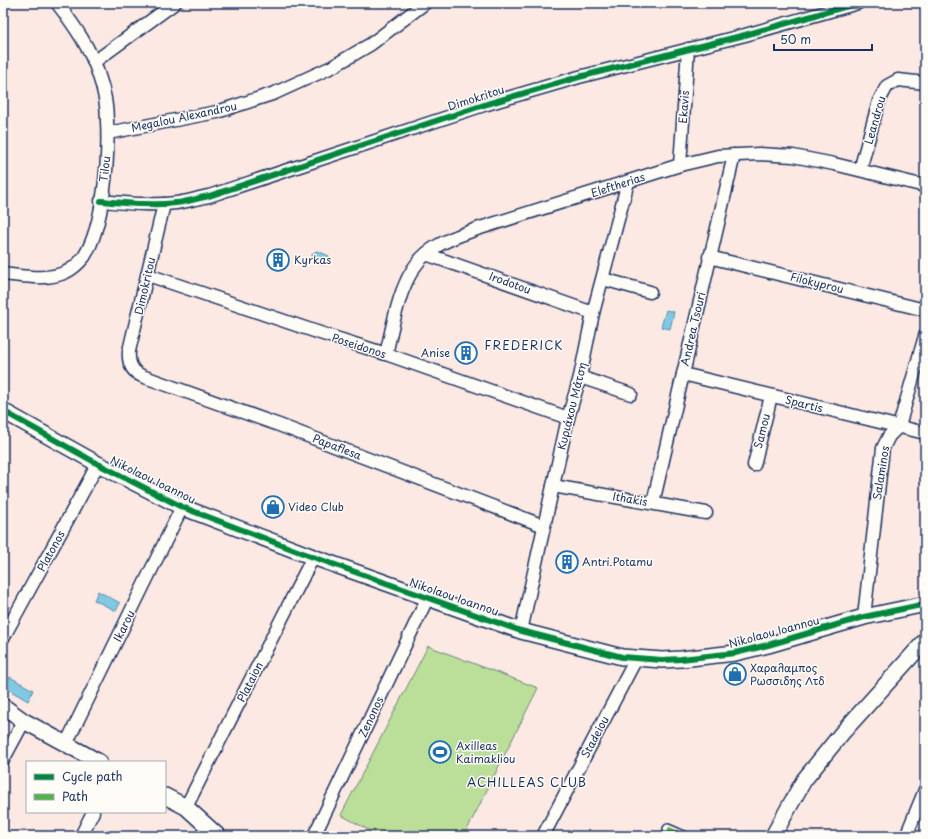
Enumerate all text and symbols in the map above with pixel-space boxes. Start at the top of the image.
scale bar [774,26,872,52]
text: 50 m [780,30,811,48]
street label: Dimokritou [445,80,506,115]
street label: Ekavis [674,90,693,124]
street label: Leandrou [860,94,890,146]
street label: Megalou Alexandrou [129,97,238,136]
street label: Tilou [95,155,114,183]
street label: Eleftherias [589,168,647,201]
building icon: Kyrkas [265,247,291,273]
place label: Kyrkas [294,251,331,268]
street label: Dimokritou [130,255,159,316]
street label: Irodotou [487,267,534,298]
street label: Filokyprou [789,268,846,297]
street label: Andrea Tsouri [676,290,709,368]
street label: Poseidonos [330,329,389,362]
district label: FREDERICK [484,336,564,354]
building icon: Anise [453,340,479,366]
place label: Anise [421,344,450,361]
street label: Κυριάκου Μάτση [552,360,591,452]
street label: Spartis [784,391,825,416]
street label: Samou [749,412,774,450]
street label: Papaflesa [310,429,364,464]
street label: Salaminos [868,445,893,501]
street label: Nikolaou Ioannou [107,451,199,508]
street label: Ithakis [611,487,649,510]
shop icon: Video Club [260,494,286,520]
place label: Video Club [288,498,344,515]
street label: Platonos [32,527,69,574]
building icon: Antri.Potamu [554,549,580,575]
place label: Antri.Potamu [582,553,653,570]
street label: Nikolaou Ioannou [407,573,501,620]
street label: Ikarou [109,607,139,645]
street label: Nikolaou Ioannou [727,611,821,652]
street label: Plataion [232,659,267,705]
place label: Χαραλαμπος Ρωσσιδης Λτδ [750,659,825,689]
shop icon: Χαραλαμπος Ρωσσιδης Λτδ [722,661,748,687]
street label: Zenonos [354,694,387,740]
street label: Stadeiou [576,713,613,761]
place label: Axilleas Kaimakliou [456,737,515,767]
sports icon: Axilleas Kaimakliou [427,739,453,765]
legend [26,761,166,813]
text: Cycle path [62,767,123,785]
district label: ACHILLEAS CLUB [467,773,587,791]
text: Path [62,787,88,805]

